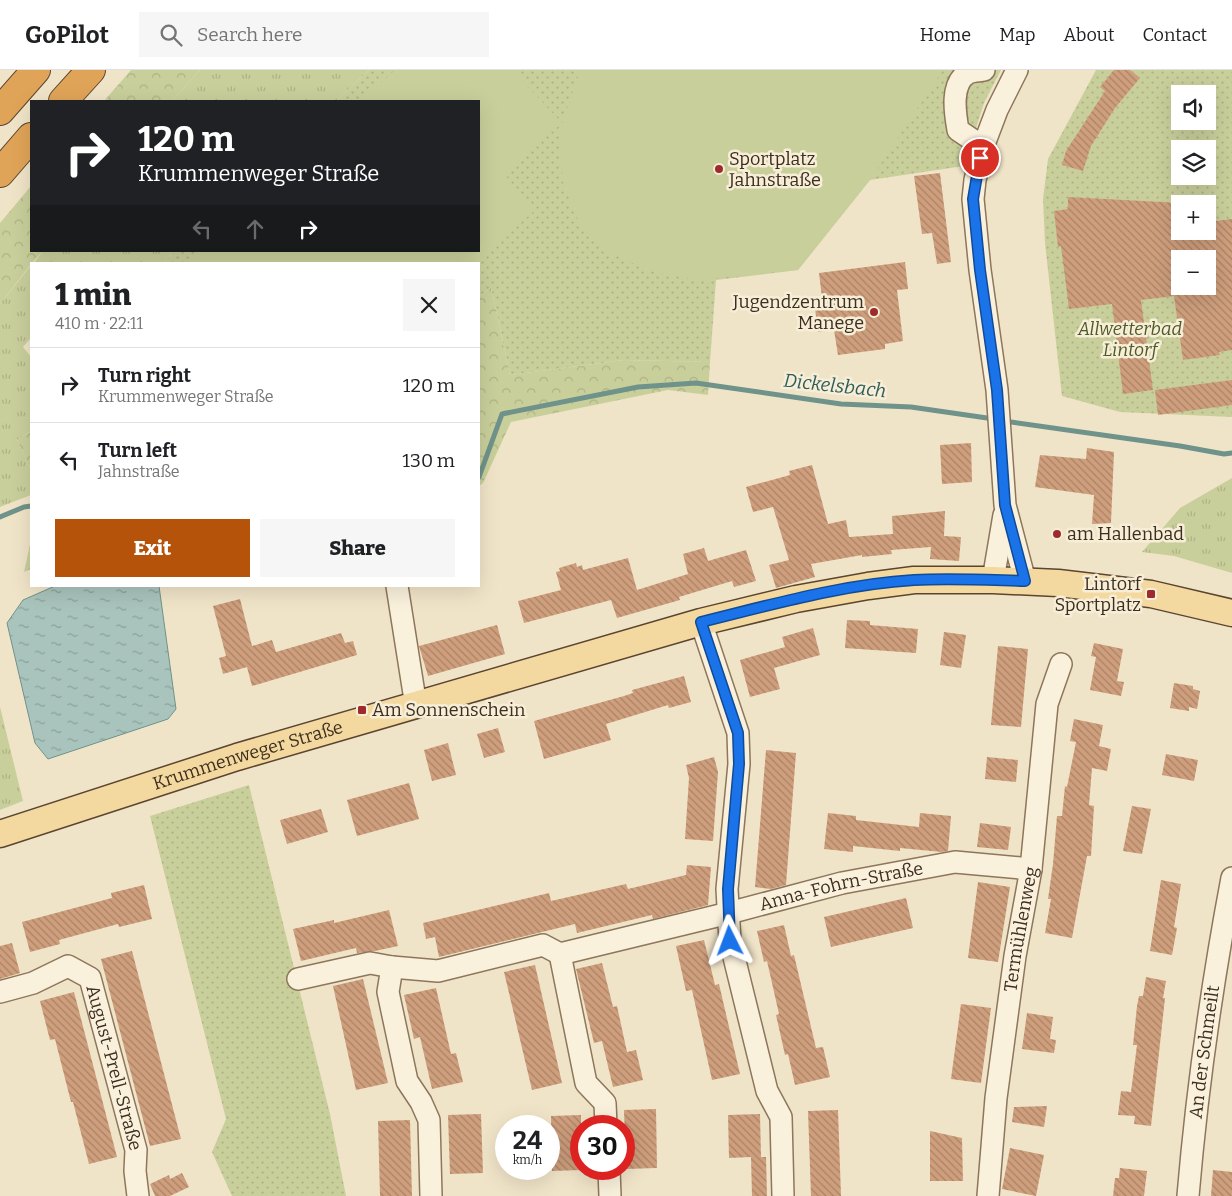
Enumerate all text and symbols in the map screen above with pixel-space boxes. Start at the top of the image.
search box [139,12,489,57]
text: GoPilot [25,21,109,49]
icon: search [157,21,185,49]
text: Search here [197,23,303,46]
text: Home [920,24,971,46]
text: Map [999,24,1035,46]
text: About [1063,24,1114,46]
text: Contact [1142,24,1207,46]
map controls [1171,85,1216,295]
button: sound [1171,85,1216,130]
text: 120 m [138,118,235,160]
icon: right [55,120,120,185]
pin [959,137,1001,179]
button: layers [1171,140,1216,185]
icon: arrive [966,144,994,172]
place label: Sportplatz Jahnstraße [728,148,821,191]
text: Krummenweger Straße [138,160,379,187]
marker: Sportplatz Jahnstraße [713,163,725,175]
button: + [1171,195,1216,240]
icon: left [188,215,216,243]
icon: ahead [241,215,269,243]
icon: right [294,215,322,243]
button: − [1171,250,1216,295]
text: 1 min [55,277,131,313]
button: close [403,279,455,331]
place label: Jugendzentrum Manege [732,291,864,334]
marker: Jugendzentrum Manege [868,306,880,318]
text: 410 m · 22:11 [55,314,143,333]
park label: Allwetterbad Lintorf [1077,318,1182,361]
text: Turn right [98,364,191,387]
water label: Dickelsbach [783,369,887,402]
icon: right [55,371,83,399]
text: 120 m [403,374,455,397]
text: Krummenweger Straße [98,387,274,406]
text: Turn left [98,439,177,462]
icon: left [55,446,83,474]
text: 130 m [402,449,455,472]
text: Jahnstraße [98,462,180,481]
button: Exit [55,519,250,577]
button: Share [260,519,455,577]
place label: am Hallenbad [1067,523,1184,545]
marker: am Hallenbad [1051,528,1063,540]
place label: Lintorf Sportplatz [1055,573,1143,616]
marker: Lintorf Sportplatz [1145,588,1157,600]
place label: Am Sonnenschein [372,699,526,721]
marker: Am Sonnenschein [356,704,368,716]
street label: Krummenweger Straße [150,716,345,795]
street label: Anna-Fohrn-Straße [757,857,925,915]
street label: Termühlenweg [999,865,1042,993]
position arrow [703,914,755,966]
street label: August-Prell-Straße [81,983,147,1153]
street label: An der Schmeilt [1185,983,1224,1120]
speed limit sign: 30 [570,1115,635,1180]
text: 24 [513,1126,542,1156]
text: km/h [513,1153,542,1167]

